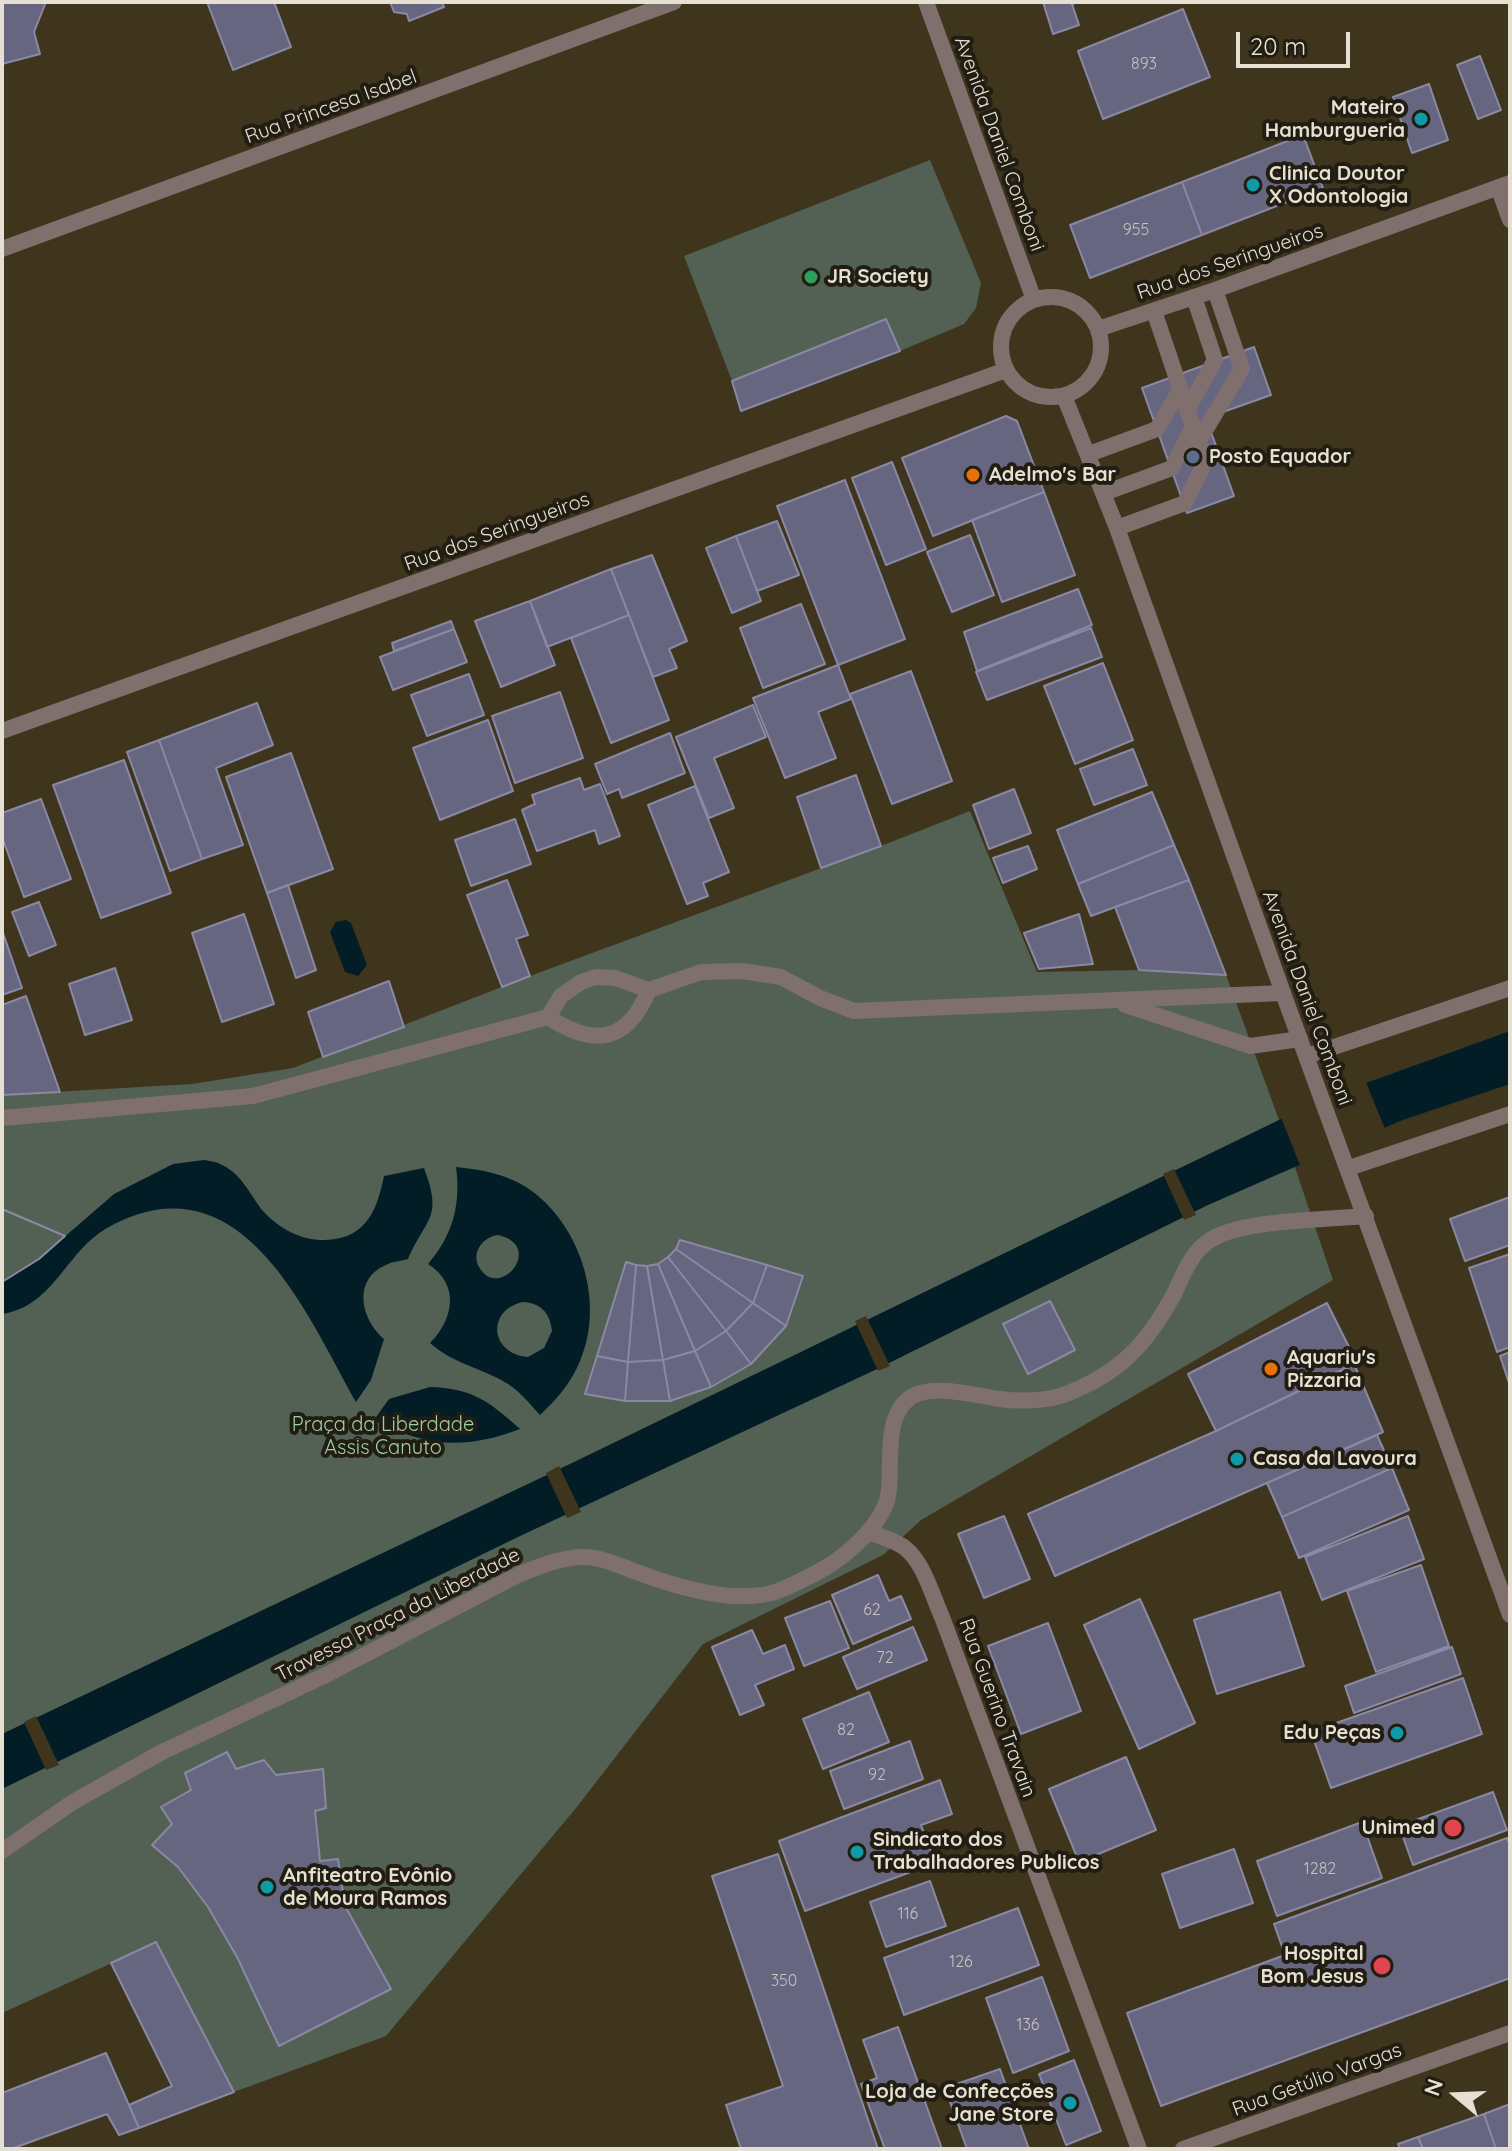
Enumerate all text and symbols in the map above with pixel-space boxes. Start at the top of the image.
scale bar [1240,16,1354,66]
text: 20 m [1250,31,1306,61]
street label: Avenida Daniel Comboni [949,33,1049,255]
house number: 893 [1131,54,1157,74]
street label: Rua Princesa Isabel [242,65,420,149]
place label: Mateiro Hamburgueria [1265,96,1405,143]
marker: Mateiro Hamburgueria [1412,110,1430,128]
place label: Clinica Doutor X Odontologia [1269,162,1408,209]
marker: Clinica Doutor X Odontologia [1244,176,1262,194]
street label: Rua dos Seringueiros [1134,219,1326,305]
house number: 955 [1123,220,1149,240]
place label: JR Society [827,265,929,289]
marker: JR Society [802,268,820,286]
place label: Posto Equador [1209,445,1351,469]
marker: Posto Equador [1184,448,1202,466]
place label: Adelmo's Bar [989,463,1116,487]
marker: Adelmo's Bar [964,466,982,484]
street label: Rua dos Seringueiros [401,487,593,577]
street label: Avenida Daniel Comboni [1257,887,1357,1109]
place label: Aquariu's Pizzaria [1287,1346,1376,1393]
marker: Aquariu's Pizzaria [1262,1360,1280,1378]
park label: Praça da Liberdade Assis Canuto [292,1413,474,1460]
place label: Casa da Lavoura [1253,1447,1417,1471]
marker: Casa da Lavoura [1228,1450,1246,1468]
street label: Travessa Praça da Liberdade [272,1543,524,1687]
house number: 62 [863,1600,881,1620]
street label: Rua Guerino Travain [953,1615,1041,1801]
house number: 72 [876,1648,894,1668]
house number: 82 [837,1720,855,1740]
place label: Edu Peças [1283,1721,1381,1745]
marker: Edu Peças [1388,1724,1406,1742]
house number: 92 [868,1765,886,1785]
place label: Unimed [1361,1816,1435,1840]
marker: Unimed [1442,1817,1464,1839]
place label: Sindicato dos Trabalhadores Publicos [873,1828,1099,1875]
marker: Sindicato dos Trabalhadores Publicos [848,1843,866,1861]
house number: 1282 [1304,1859,1336,1879]
place label: Anfiteatro Evônio de Moura Ramos [283,1864,452,1911]
marker: Anfiteatro Evônio de Moura Ramos [258,1878,276,1896]
house number: 116 [898,1904,918,1924]
place label: Hospital Bom Jesus [1261,1942,1364,1989]
house number: 126 [949,1952,973,1972]
marker: Hospital Bom Jesus [1371,1955,1393,1977]
house number: 350 [771,1971,797,1991]
house number: 136 [1017,2015,1039,2035]
street label: Rua Getúlio Vargas [1229,2038,1405,2122]
north arrow [1416,2055,1496,2135]
text: N [1417,2075,1449,2099]
place label: Loja de Confecções Jane Store [865,2080,1054,2127]
marker: Loja de Confecções Jane Store [1061,2094,1079,2112]

